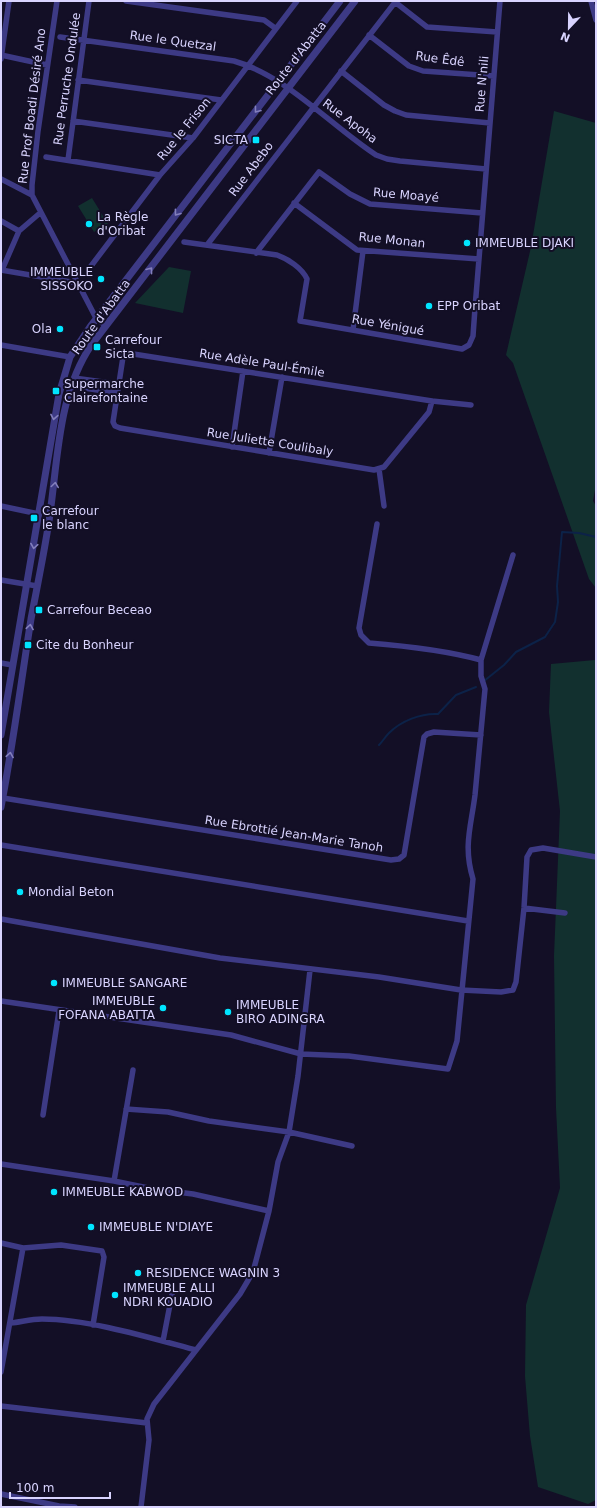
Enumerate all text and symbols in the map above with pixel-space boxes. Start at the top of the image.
north arrow [549,8,589,48]
street label: Rue Perruche Ondulée [51,12,83,146]
street label: Route d'Abatta [263,18,329,98]
street label: Rue Prof Boadi Désiré Ano [16,27,48,185]
street label: Rue le Quetzal [129,28,217,54]
text: N [559,29,572,45]
street label: Rue Êdê [415,48,465,69]
street label: Rue N'nili [473,55,491,113]
street label: Rue le Frison [154,95,214,163]
street label: Rue Apoha [320,96,380,146]
one-way arrow [255,106,262,113]
place label: SICTA [214,133,249,147]
marker: SICTA [251,135,261,145]
street label: Rue Abebo [226,139,276,199]
street label: Rue Moayé [372,185,440,205]
one-way arrow [175,208,182,215]
place label: La Règle d'Oribat [97,210,148,238]
marker: La Règle d'Oribat [84,219,94,229]
street label: Rue Monan [358,230,426,250]
place label: IMMEUBLE DJAKI [475,236,574,250]
marker: IMMEUBLE DJAKI [462,238,472,248]
place label: IMMEUBLE SISSOKO [30,265,93,293]
one-way arrow [146,267,153,274]
marker: IMMEUBLE SISSOKO [96,274,106,284]
street label: Route d'Abatta [69,277,133,357]
place label: EPP Oribat [437,299,501,313]
marker: EPP Oribat [424,301,434,311]
street label: Rue Yénigué [351,312,425,338]
place label: Ola [32,322,52,336]
marker: Ola [55,324,65,334]
place label: Carrefour Sicta [105,333,162,361]
marker: Carrefour Sicta [92,342,102,352]
street label: Rue Adèle Paul-Émile [198,345,326,380]
place label: Supermarche Clairefontaine [64,377,148,405]
marker: Supermarche Clairefontaine [51,386,61,396]
one-way arrow [51,414,59,420]
street label: Rue Juliette Coulibaly [206,425,334,459]
one-way arrow [50,482,59,488]
place label: Carrefour le blanc [42,504,99,532]
marker: Carrefour le blanc [29,513,39,523]
one-way arrow [30,543,39,549]
place label: Carrefour Beceao [47,603,152,617]
marker: Carrefour Beceao [34,605,44,615]
one-way arrow [25,624,34,630]
place label: Cite du Bonheur [36,638,133,652]
marker: Cite du Bonheur [23,640,33,650]
one-way arrow [5,752,13,758]
street label: Rue Ebrottié Jean-Marie Tanoh [204,813,384,855]
place label: Mondial Beton [28,885,114,899]
marker: Mondial Beton [15,887,25,897]
place label: IMMEUBLE SANGARE [62,976,187,990]
marker: IMMEUBLE SANGARE [49,978,59,988]
place label: IMMEUBLE FOFANA ABATTA [58,994,156,1022]
place label: IMMEUBLE BIRO ADINGRA [236,998,325,1026]
marker: IMMEUBLE FOFANA ABATTA [158,1003,168,1013]
marker: IMMEUBLE BIRO ADINGRA [223,1007,233,1017]
place label: IMMEUBLE KABWOD [62,1185,183,1199]
marker: IMMEUBLE KABWOD [49,1187,59,1197]
place label: IMMEUBLE N'DIAYE [99,1220,213,1234]
marker: IMMEUBLE N'DIAYE [86,1222,96,1232]
place label: RESIDENCE WAGNIN 3 [146,1266,280,1280]
marker: RESIDENCE WAGNIN 3 [133,1268,143,1278]
place label: IMMEUBLE ALLI NDRI KOUADIO [123,1281,215,1309]
marker: IMMEUBLE ALLI NDRI KOUADIO [110,1290,120,1300]
scale bar [10,1474,110,1500]
text: 100 m [16,1481,54,1495]

